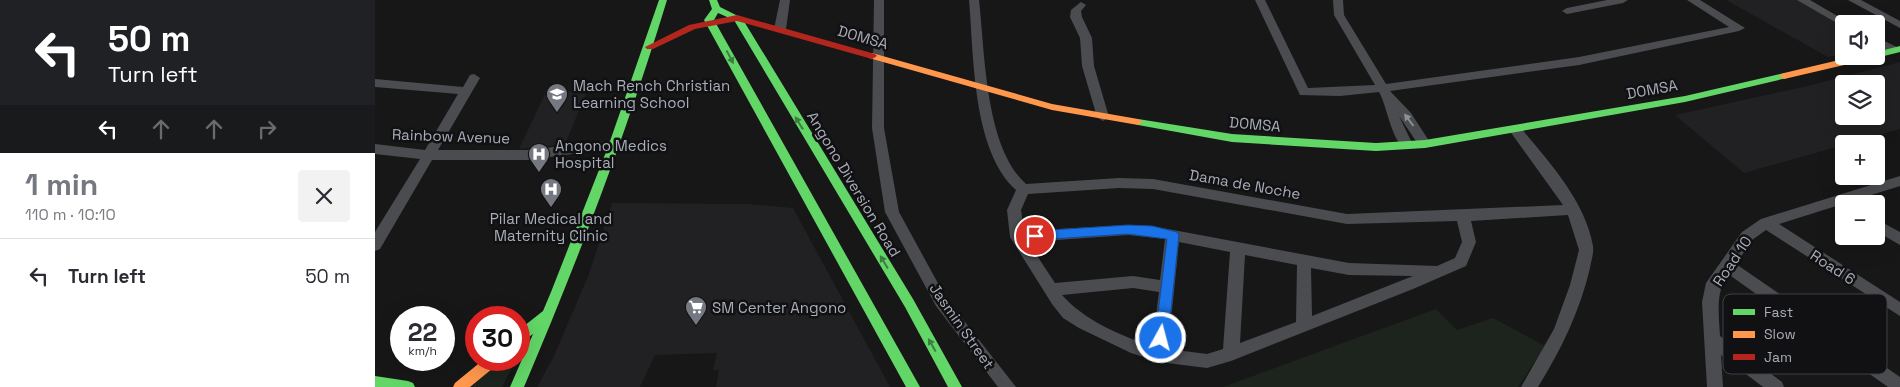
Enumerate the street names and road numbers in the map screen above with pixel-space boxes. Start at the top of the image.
street label: DOMSA [836,21,891,53]
street label: DOMSA [1625,75,1680,103]
street label: Angono Diversion Road [803,108,905,260]
street label: DOMSA [1228,112,1282,136]
street label: Rainbow Avenue [392,124,511,148]
street label: Dama de Noche [1188,165,1302,203]
street label: Road 10 [1708,232,1756,290]
street label: Road 6 [1807,245,1859,289]
street label: Jasmin Street [925,279,999,373]

